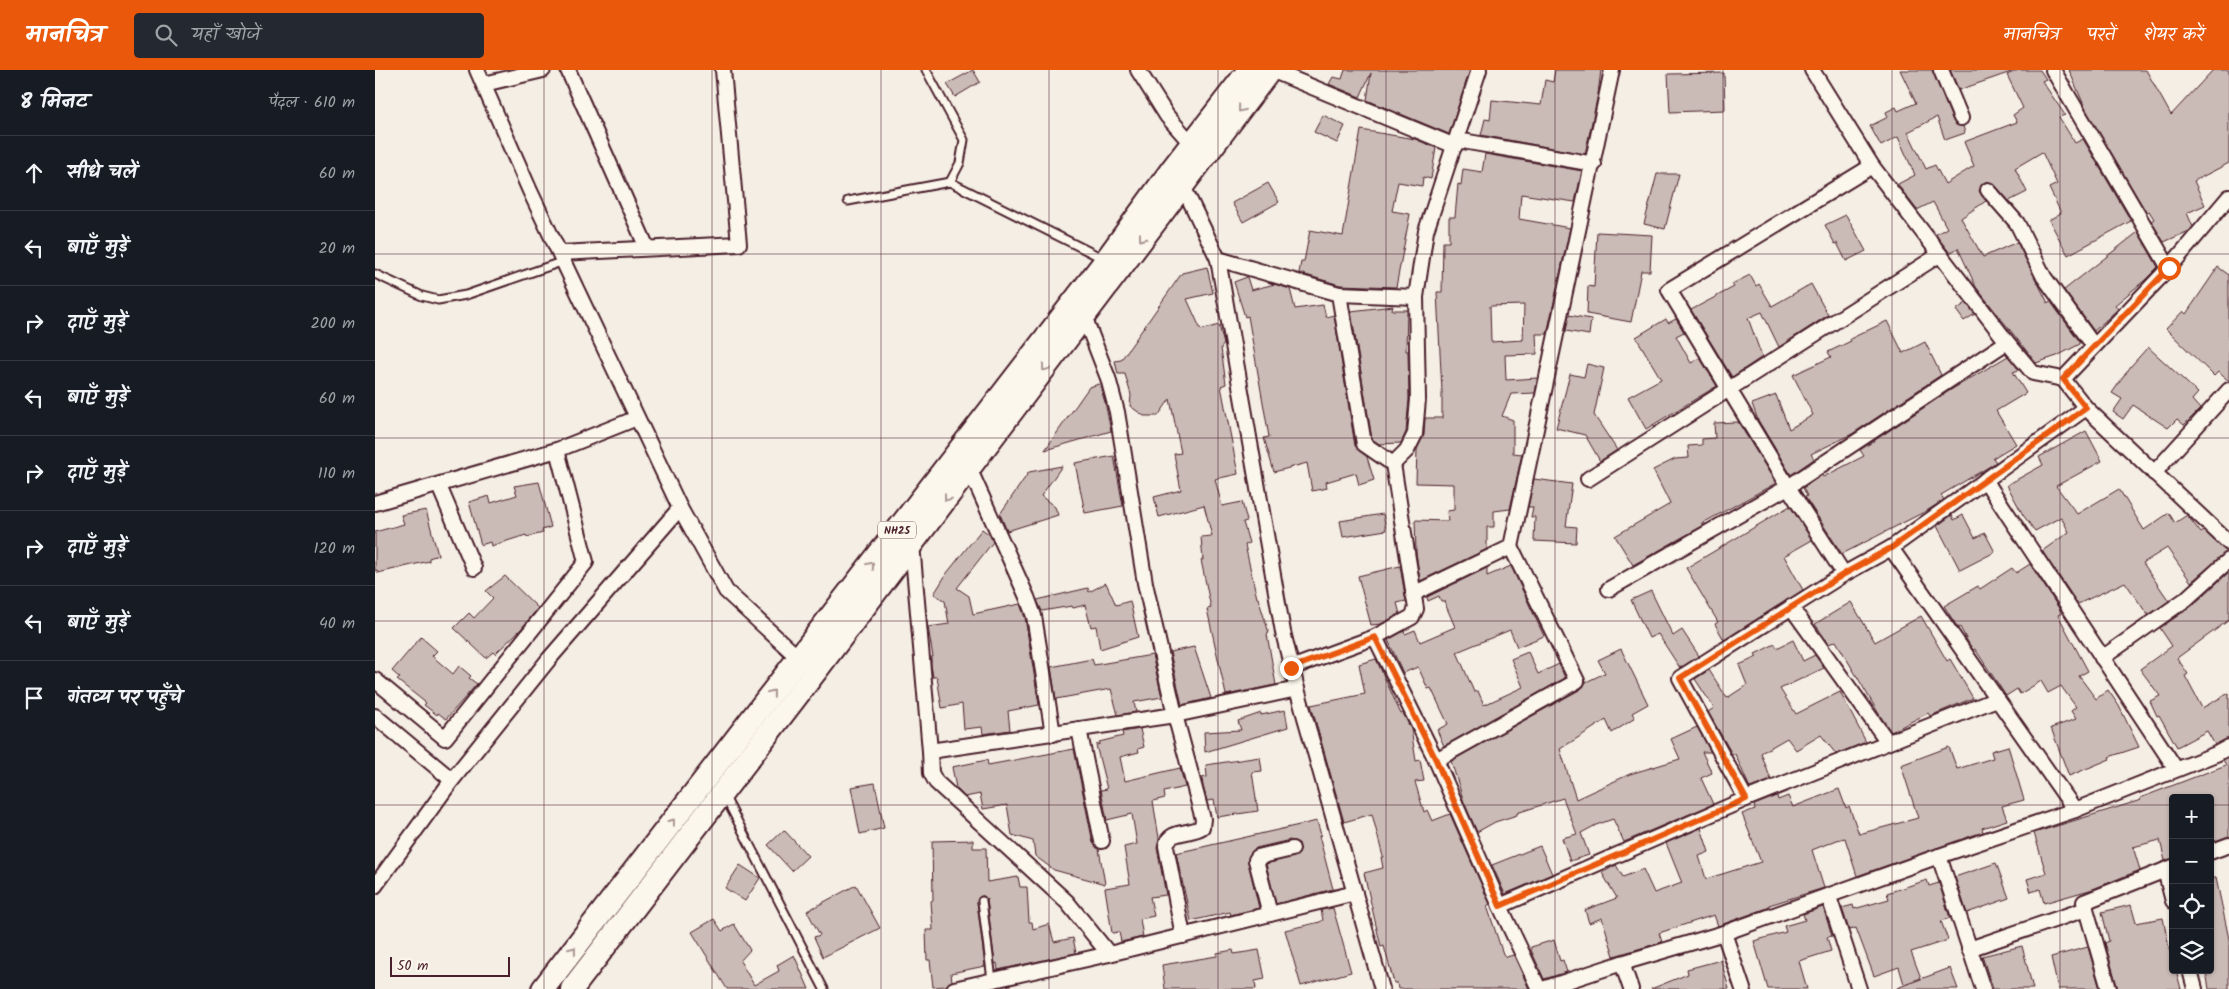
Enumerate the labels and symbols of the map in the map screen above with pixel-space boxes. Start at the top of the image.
one-way arrow [1238,103,1246,112]
one-way arrow [1140,232,1148,241]
route start [2158,257,2181,280]
one-way arrow [1042,362,1051,372]
one-way arrow [944,492,953,502]
road number: NH25 [878,522,916,538]
one-way arrow [865,562,873,571]
route end [1280,657,1303,680]
one-way arrow [766,690,775,699]
one-way arrow [667,819,675,828]
one-way arrow [567,947,576,956]
scale bar [390,954,510,977]

